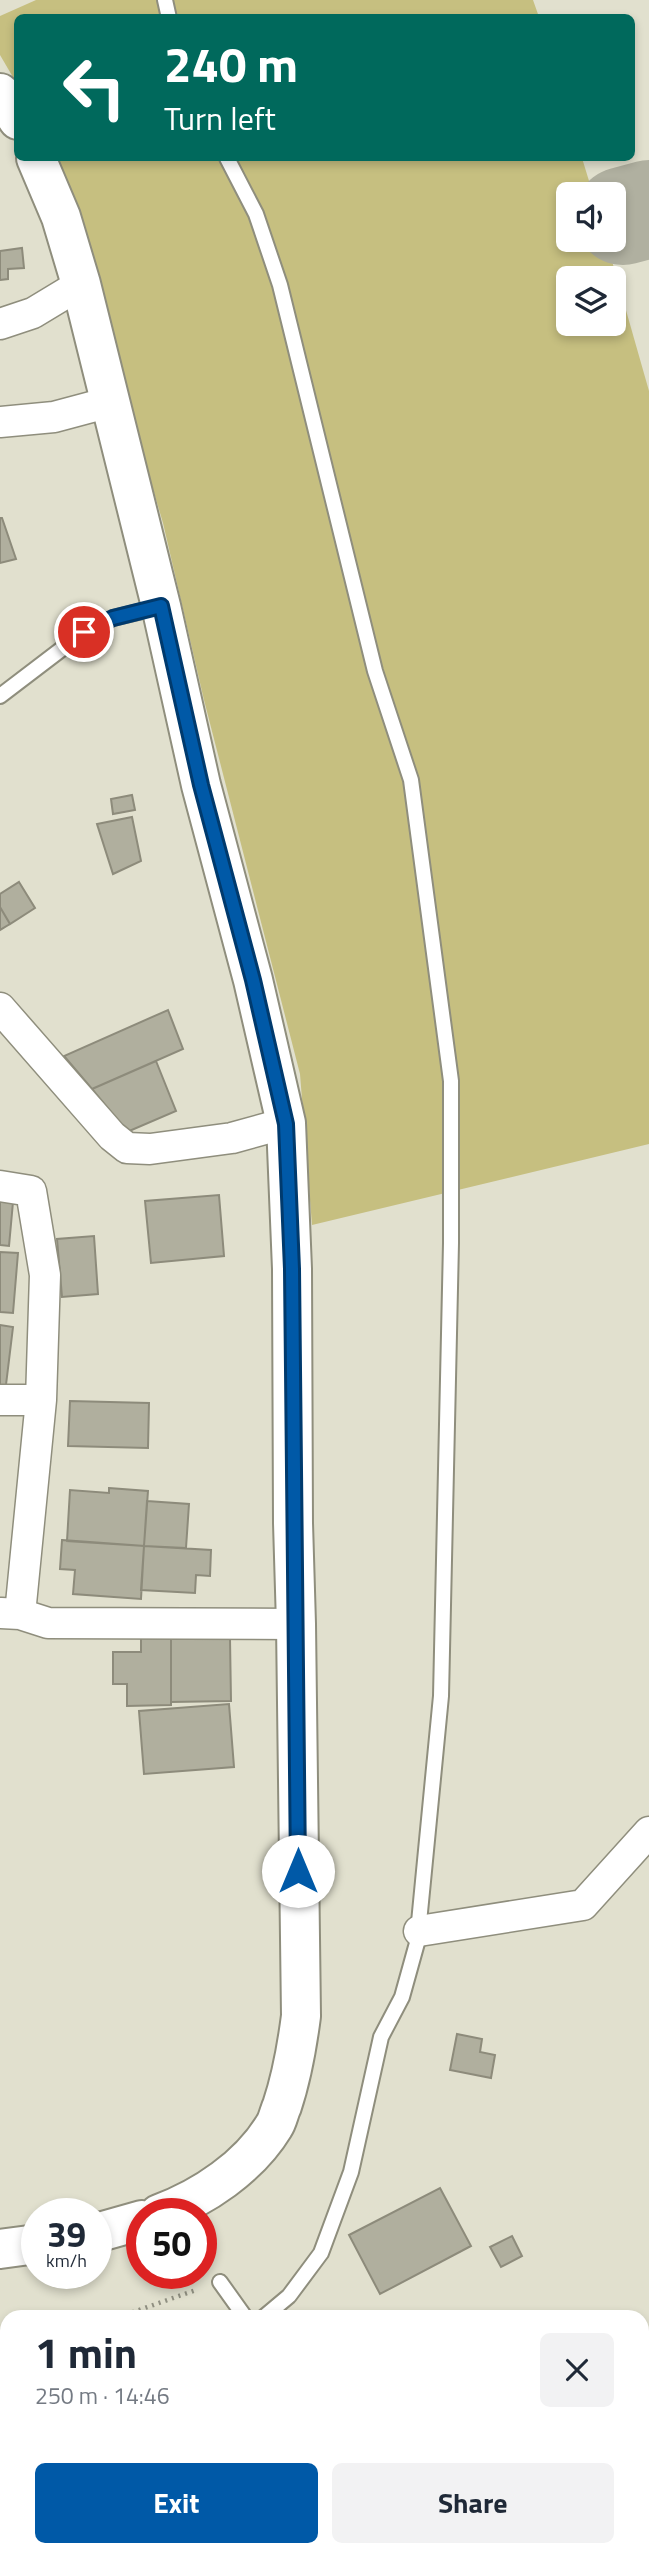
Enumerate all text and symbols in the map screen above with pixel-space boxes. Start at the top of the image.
text: 240 m [164,26,298,101]
icon: left [49,42,140,133]
text: Turn left [164,94,276,142]
map controls [556,182,626,336]
button: sound [556,182,626,252]
button: layers [556,266,626,336]
pin [54,602,114,662]
icon: arrive [65,613,103,651]
position arrow [261,1834,335,1908]
speed limit sign: 50 [126,2198,217,2289]
text: 39 [47,2207,86,2261]
text: km/h [46,2247,87,2274]
text: 1 min [35,2320,137,2384]
button: close [540,2333,614,2407]
text: 250 m · 14:46 [35,2378,170,2413]
button: Exit [35,2463,318,2543]
button: Share [332,2463,614,2543]

